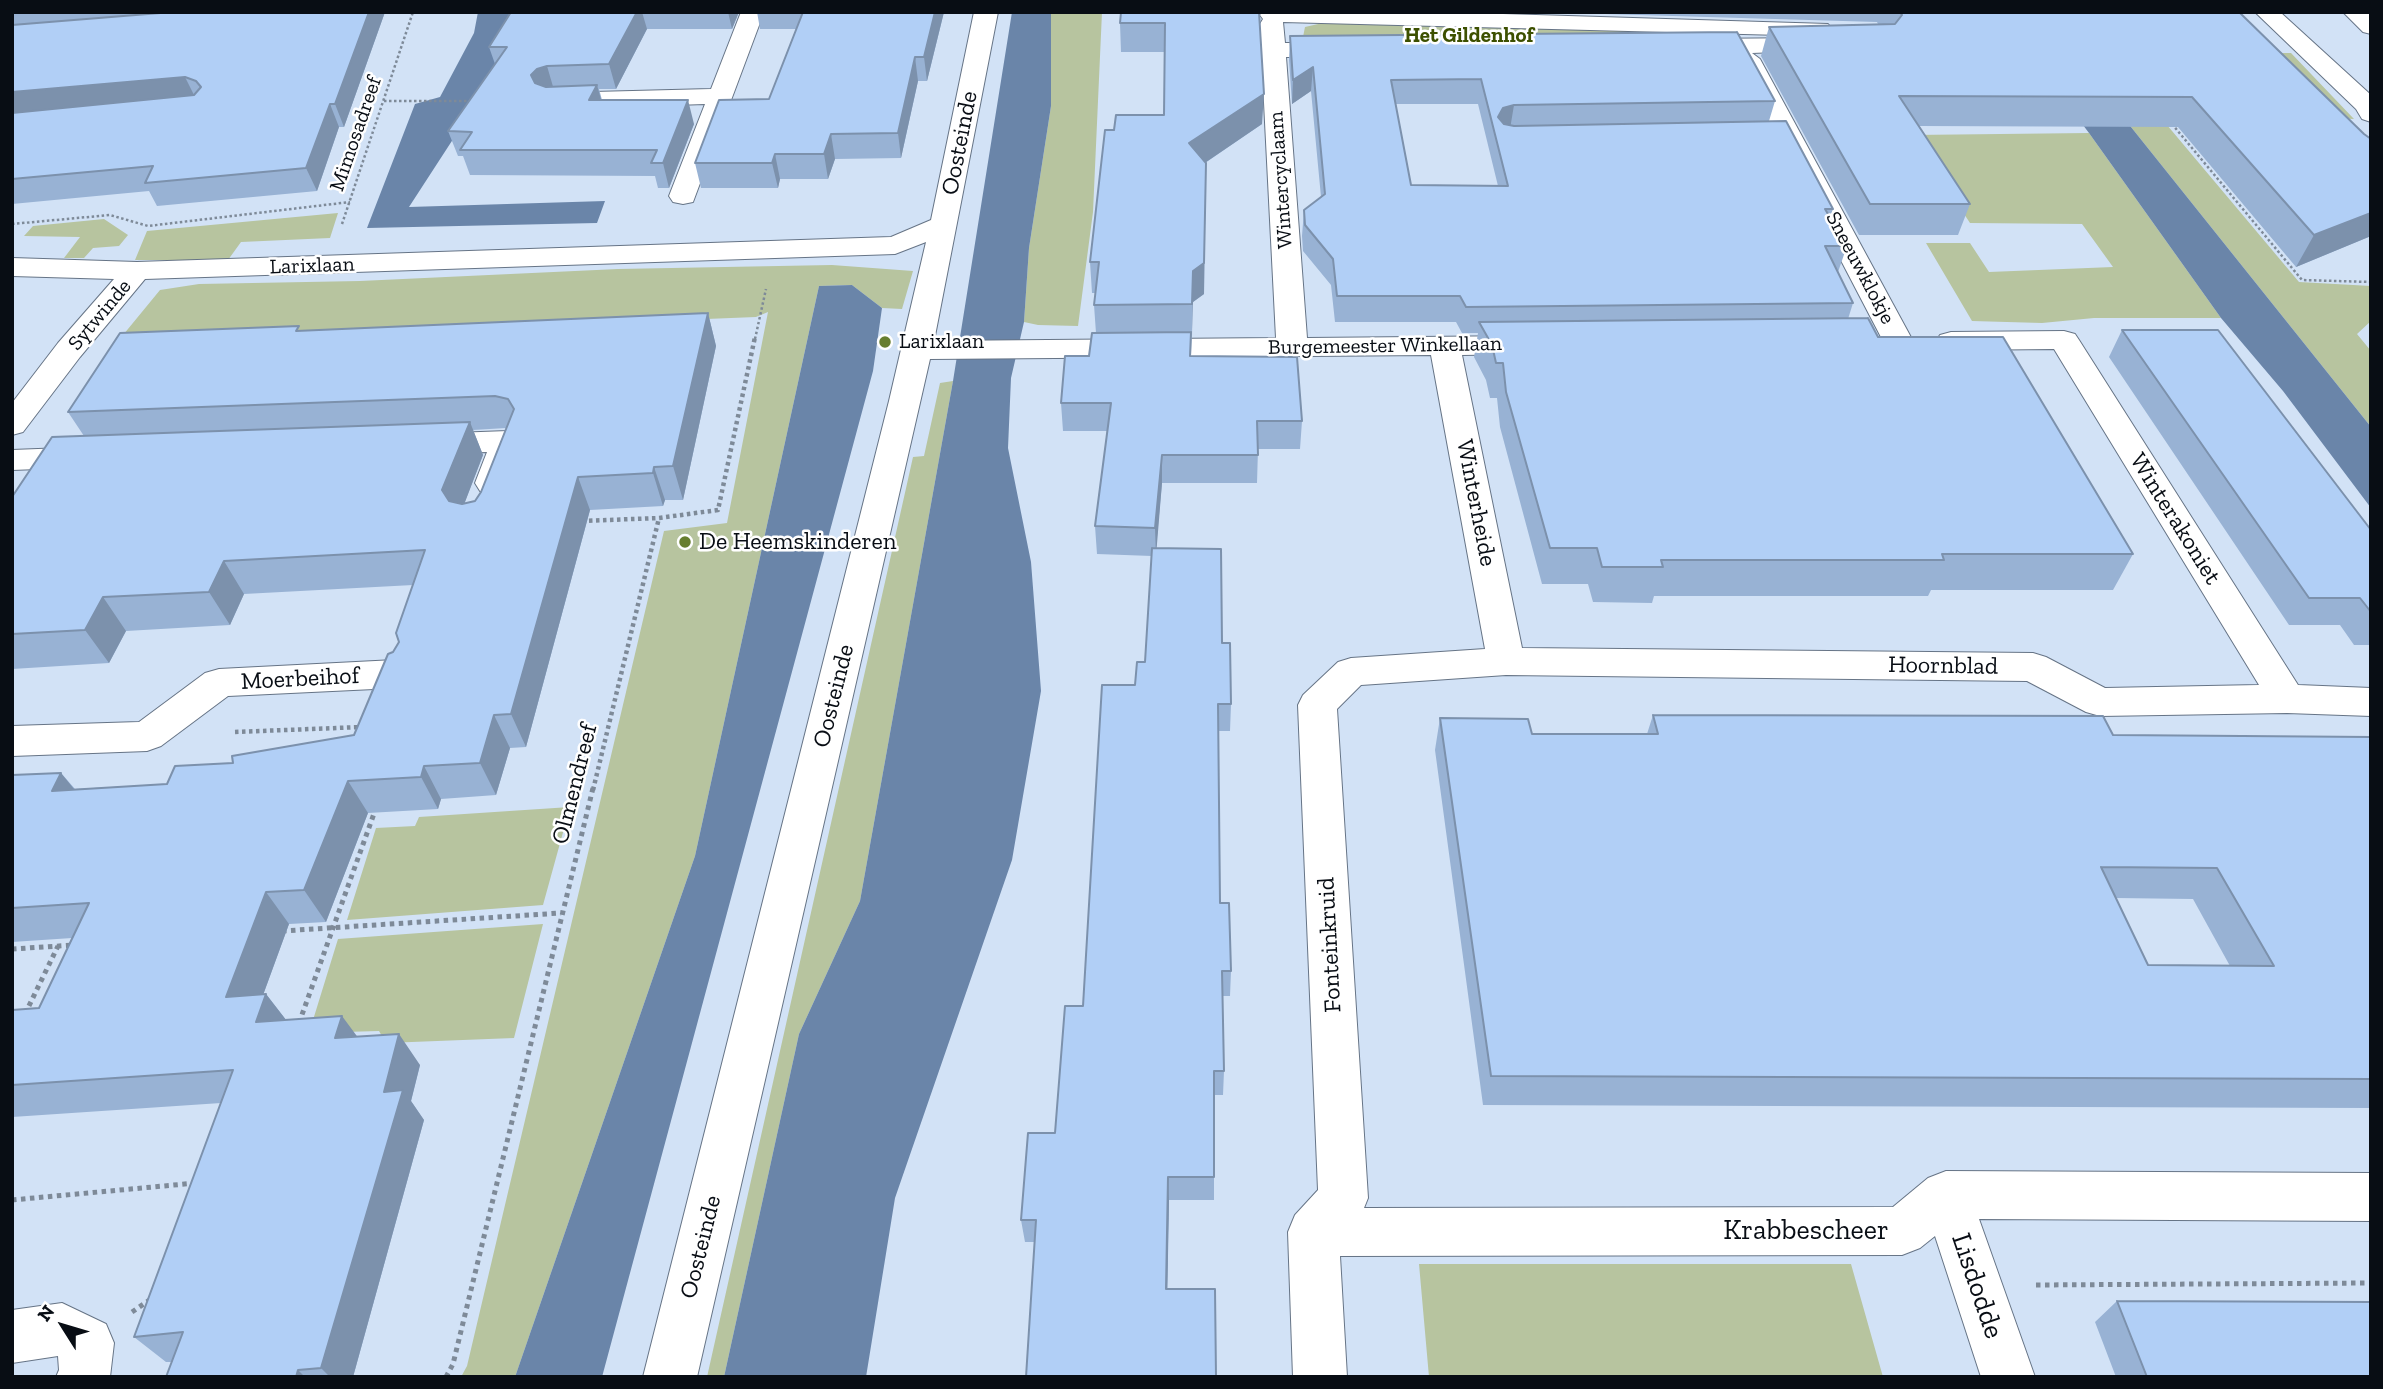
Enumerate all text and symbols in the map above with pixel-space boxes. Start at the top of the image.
district label: Het Gildenhof [1404,23,1534,49]
street label: Mimosadreef [325,73,387,195]
street label: Oosteinde [936,89,984,197]
street label: Wintercyclaam [1264,111,1298,249]
street label: Sneeuwklokje [1820,207,1900,329]
street label: Larixlaan [269,252,355,280]
street label: Sytwinde [63,274,137,356]
place label: Larixlaan [899,329,984,355]
street label: Burgemeester Winkellaan [1268,331,1502,361]
marker: Larixlaan [877,334,893,350]
street label: Winterheide [1450,437,1502,569]
street label: Winterakoniet [2123,448,2227,590]
place label: De Heemskinderen [699,528,897,556]
marker: De Heemskinderen [677,534,693,550]
street label: Oosteinde [807,641,861,751]
street label: Hoornblad [1888,651,1998,681]
street label: Moerbeihof [240,662,360,696]
street label: Olmendreef [546,721,604,847]
street label: Fonteinkruid [1312,877,1348,1013]
street label: Oosteinde [674,1192,728,1302]
street label: Krabbescheer [1723,1214,1889,1248]
street label: Lisdodde [1943,1229,2011,1343]
north arrow [28,1291,98,1361]
text: N [32,1300,59,1326]

